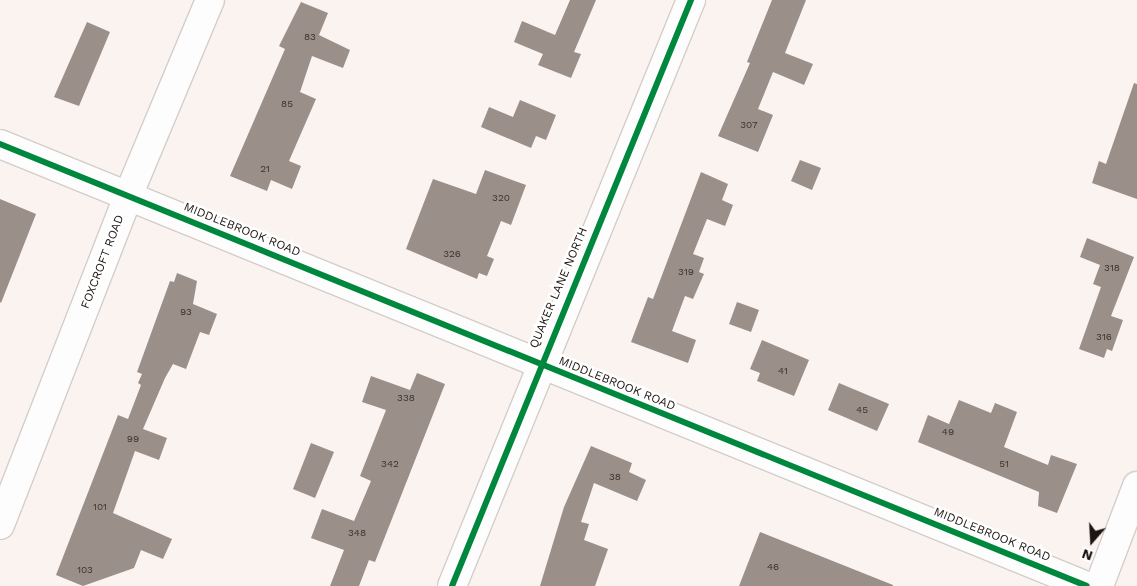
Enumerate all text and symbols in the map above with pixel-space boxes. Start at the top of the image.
house number: 83 [304,31,316,43]
house number: 85 [281,98,293,110]
house number: 307 [740,119,758,131]
house number: 21 [260,163,270,175]
house number: 320 [492,192,510,204]
street label: MIDDLEBROOK ROAD [181,200,303,260]
street label: FOXCROFT ROAD [78,213,128,311]
street label: QUAKER LANE NORTH [527,225,591,351]
house number: 326 [443,248,461,260]
house number: 318 [1104,262,1120,274]
house number: 319 [678,266,694,278]
house number: 93 [180,306,192,318]
house number: 316 [1096,331,1112,343]
street label: MIDDLEBROOK ROAD [556,354,678,414]
house number: 41 [778,365,788,377]
house number: 338 [397,392,415,404]
house number: 45 [856,404,868,416]
house number: 49 [942,426,954,438]
house number: 99 [127,433,139,445]
house number: 342 [381,458,399,470]
house number: 51 [999,458,1009,470]
house number: 38 [609,471,621,483]
house number: 101 [93,501,107,513]
street label: MIDDLEBROOK ROAD [931,505,1053,565]
north arrow [1067,516,1117,566]
house number: 348 [348,527,366,539]
text: N [1080,546,1095,564]
house number: 46 [767,561,779,573]
house number: 103 [77,564,93,576]

